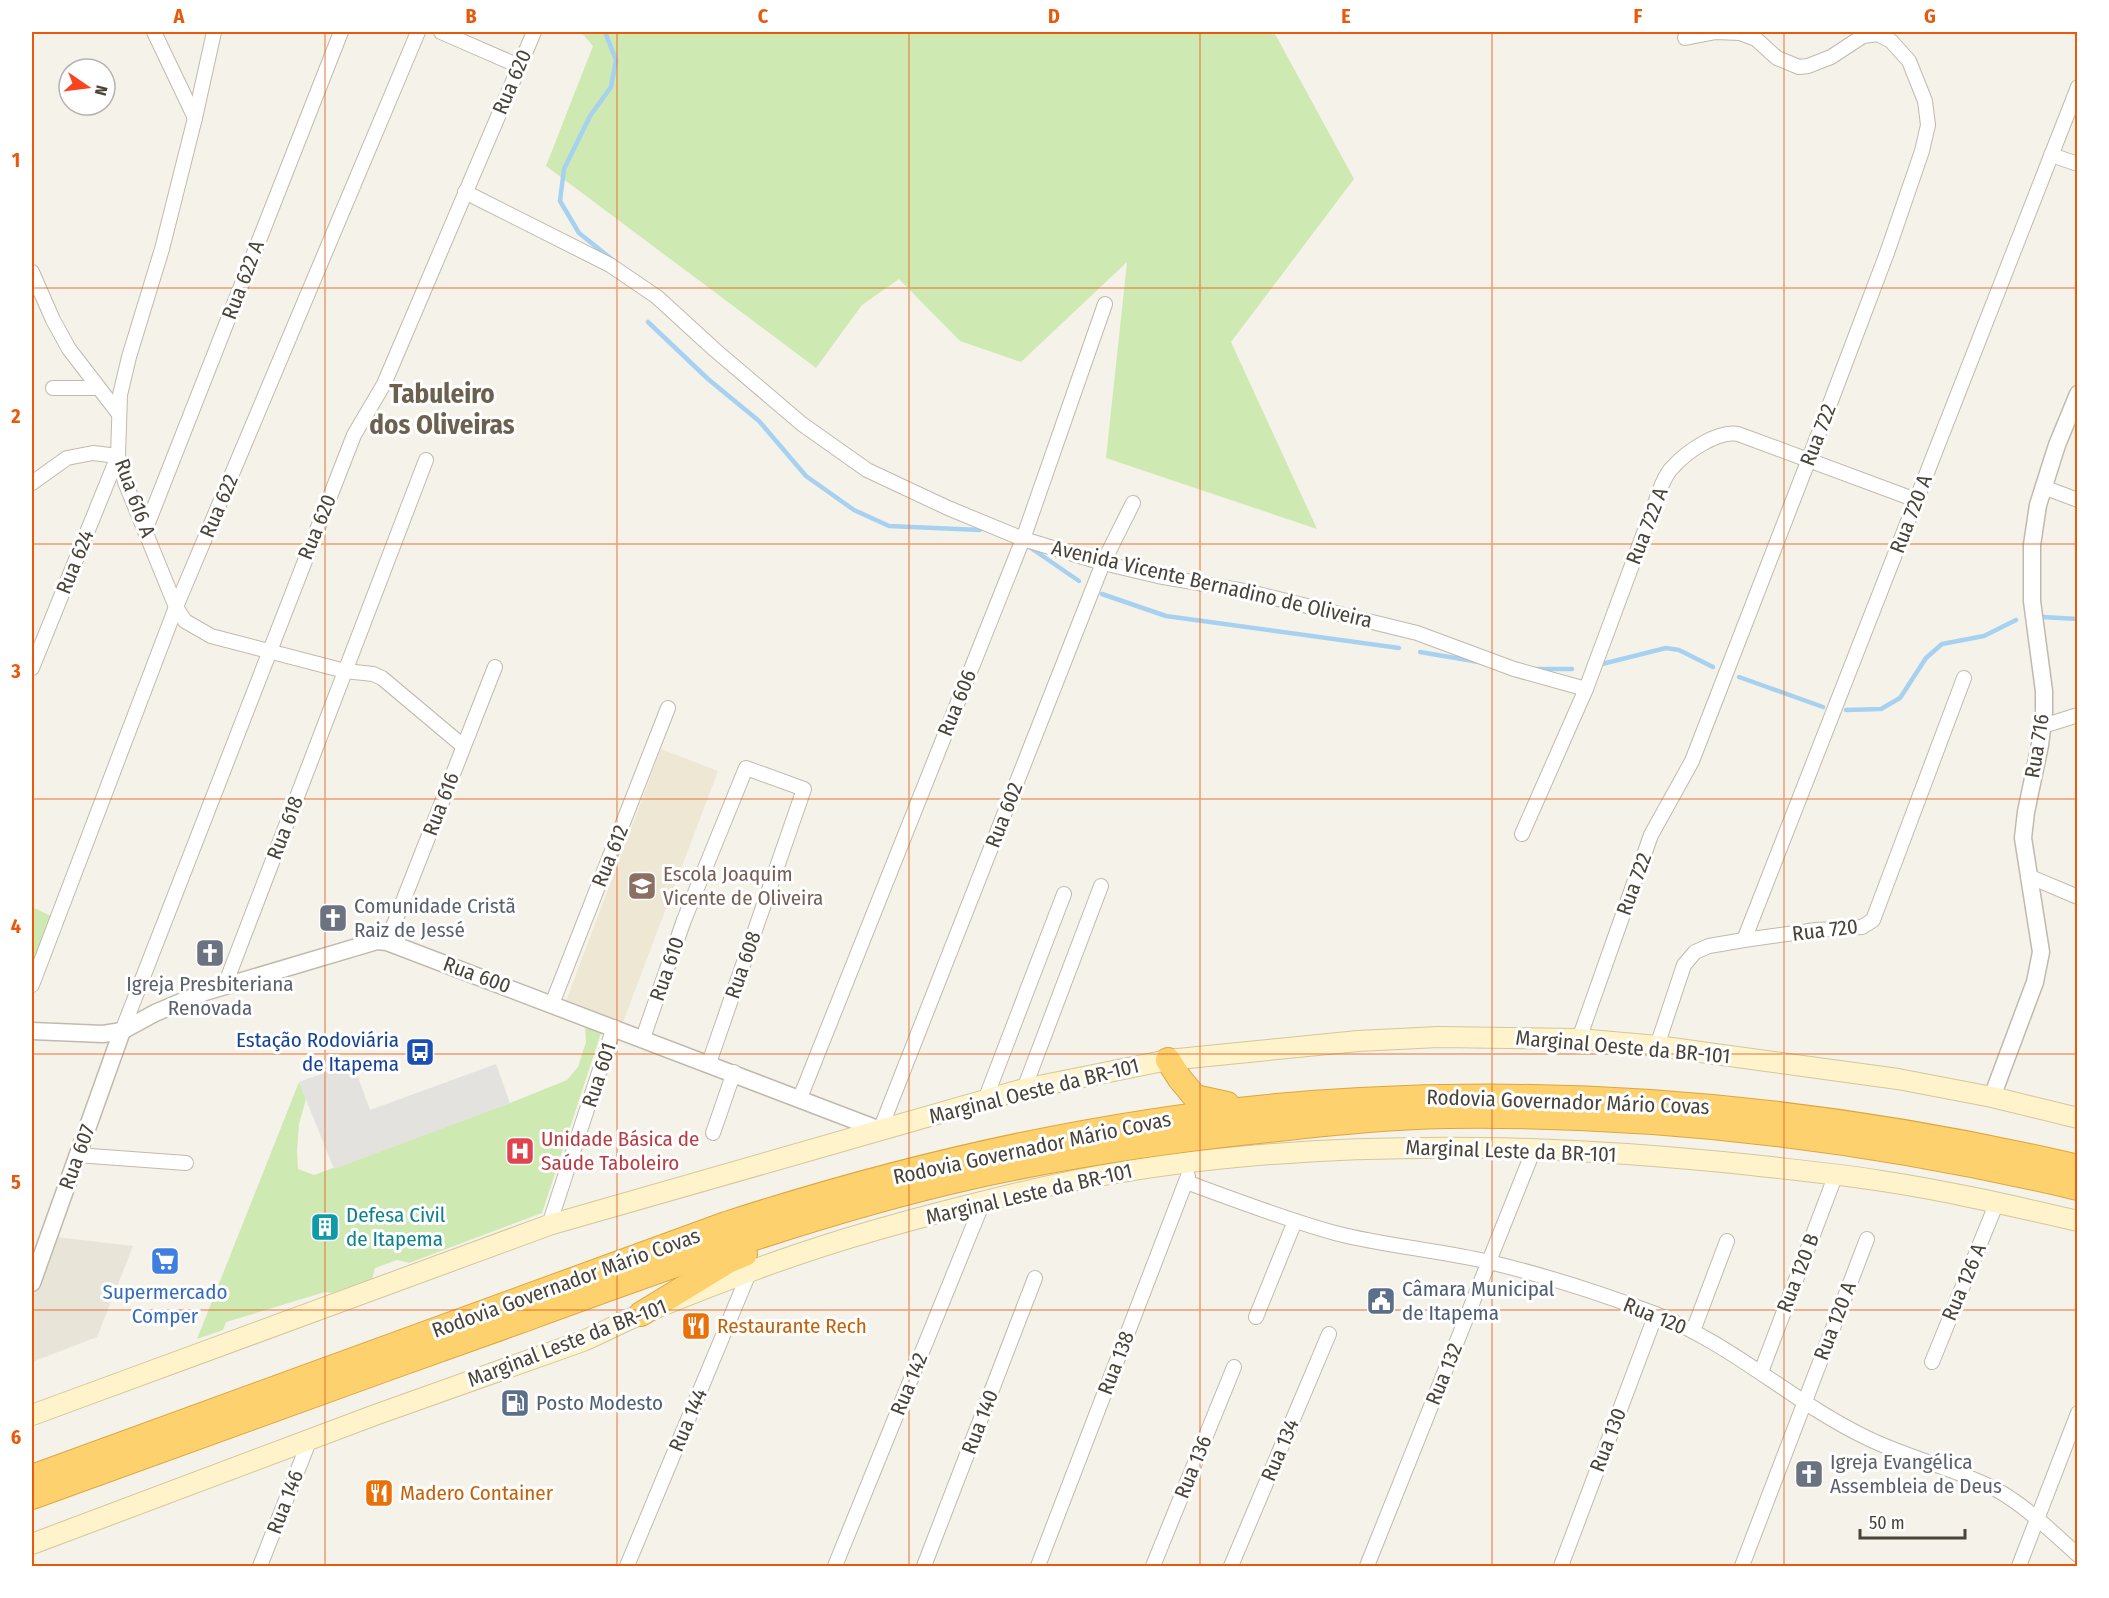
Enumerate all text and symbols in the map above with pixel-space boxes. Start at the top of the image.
text: A [173,4,186,28]
text: B [465,4,477,28]
text: C [758,4,769,28]
text: D [1048,4,1060,28]
text: E [1341,4,1351,28]
text: F [1634,4,1643,28]
text: G [1924,4,1936,28]
street label: Rua 620 [487,46,537,118]
north arrow [57,57,117,117]
text: N [91,84,111,97]
text: 1 [12,148,20,172]
street label: Rua 622 A [216,237,270,323]
district label: Tabuleiro dos Oliveiras [369,378,515,441]
street label: Rua 722 [1794,400,1842,470]
text: 2 [10,404,21,428]
street label: Rua 616 A [109,455,161,541]
street label: Rua 622 [194,470,244,542]
street label: Rua 720 A [1884,471,1938,557]
street label: Rua 722 A [1620,484,1674,568]
street label: Rua 620 [292,491,342,563]
street label: Rua 624 [50,526,100,598]
street label: Avenida Vicente Bernadino de Oliveira [1049,534,1375,634]
text: 3 [10,659,21,683]
street label: Rua 606 [932,666,982,740]
street label: Rua 716 [2019,712,2055,780]
street label: Rua 616 [417,769,465,839]
street label: Rua 602 [980,779,1028,851]
street label: Rua 618 [261,793,309,863]
street label: Rua 612 [586,821,634,891]
street label: Rua 722 [1611,849,1657,919]
place label: Escola Joaquim Vicente de Oliveira [663,861,823,911]
school or university icon: Escola Joaquim Vicente de Oliveira [626,870,658,902]
place label: Comunidade Cristã Raiz de Jessé [354,893,516,943]
church icon: Comunidade Cristã Raiz de Jessé [317,902,349,934]
street label: Rua 720 [1791,913,1859,947]
text: 4 [11,914,21,938]
street label: Rua 608 [719,928,767,1002]
street label: Rua 610 [644,933,690,1005]
church icon: Igreja Presbiteriana Renovada [194,937,226,969]
street label: Rua 600 [440,951,514,999]
place label: Igreja Presbiteriana Renovada [126,971,294,1021]
street label: Marginal Oeste da BR-101 [1515,1025,1731,1069]
place label: Estação Rodoviária de Itapema [236,1027,399,1077]
bus stop icon: Estação Rodoviária de Itapema [404,1036,436,1068]
street label: Rua 601 [576,1039,622,1111]
street label: Marginal Oeste da BR-101 [926,1052,1142,1130]
street label: Rodovia Governador Mário Covas [1426,1084,1710,1120]
street label: Rodovia Governador Mário Covas [891,1106,1173,1190]
street label: Rua 607 [53,1121,101,1193]
place label: Unidade Básica de Saúde Taboleiro [541,1126,699,1176]
street label: Marginal Leste da BR-101 [1405,1134,1617,1168]
hospital icon: Unidade Básica de Saúde Taboleiro [504,1135,536,1167]
street label: Marginal Leste da BR-101 [923,1158,1135,1230]
text: 5 [11,1170,21,1194]
place label: Defesa Civil de Itapema [346,1202,446,1252]
building icon: Defesa Civil de Itapema [309,1211,341,1243]
street label: Rodovia Governador Mário Covas [428,1222,704,1344]
street label: Rua 120 B [1771,1230,1825,1316]
street label: Rua 126 A [1936,1239,1992,1325]
supermarket icon: Supermercado Comper [149,1245,181,1277]
place label: Câmara Municipal de Itapema [1402,1276,1555,1326]
street label: Rua 120 A [1808,1278,1862,1364]
place label: Supermercado Comper [103,1279,227,1329]
public building icon: Câmara Municipal de Itapema [1365,1285,1397,1317]
street label: Rua 120 [1620,1292,1690,1340]
street label: Marginal Leste da BR-101 [464,1293,670,1393]
restaurant icon: Restaurante Rech [680,1310,712,1342]
place label: Restaurante Rech [717,1313,867,1339]
street label: Rua 138 [1092,1328,1140,1398]
street label: Rua 132 [1420,1339,1468,1409]
street label: Rua 142 [885,1349,933,1419]
street label: Rua 144 [663,1384,713,1456]
street label: Rua 140 [956,1386,1004,1458]
fuel station icon: Posto Modesto [499,1387,531,1419]
place label: Posto Modesto [536,1390,663,1416]
street label: Rua 130 [1584,1404,1632,1476]
street label: Rua 134 [1255,1415,1305,1485]
text: 6 [11,1425,21,1449]
street label: Rua 136 [1169,1432,1217,1502]
place label: Igreja Evangélica Assembleia de Deus [1830,1449,2002,1499]
church icon: Igreja Evangélica Assembleia de Deus [1793,1458,1825,1490]
street label: Rua 146 [261,1466,309,1538]
restaurant icon: Madero Container [363,1477,395,1509]
place label: Madero Container [400,1480,554,1506]
scale bar [1860,1502,1965,1540]
text: 50 m [1869,1512,1905,1534]

